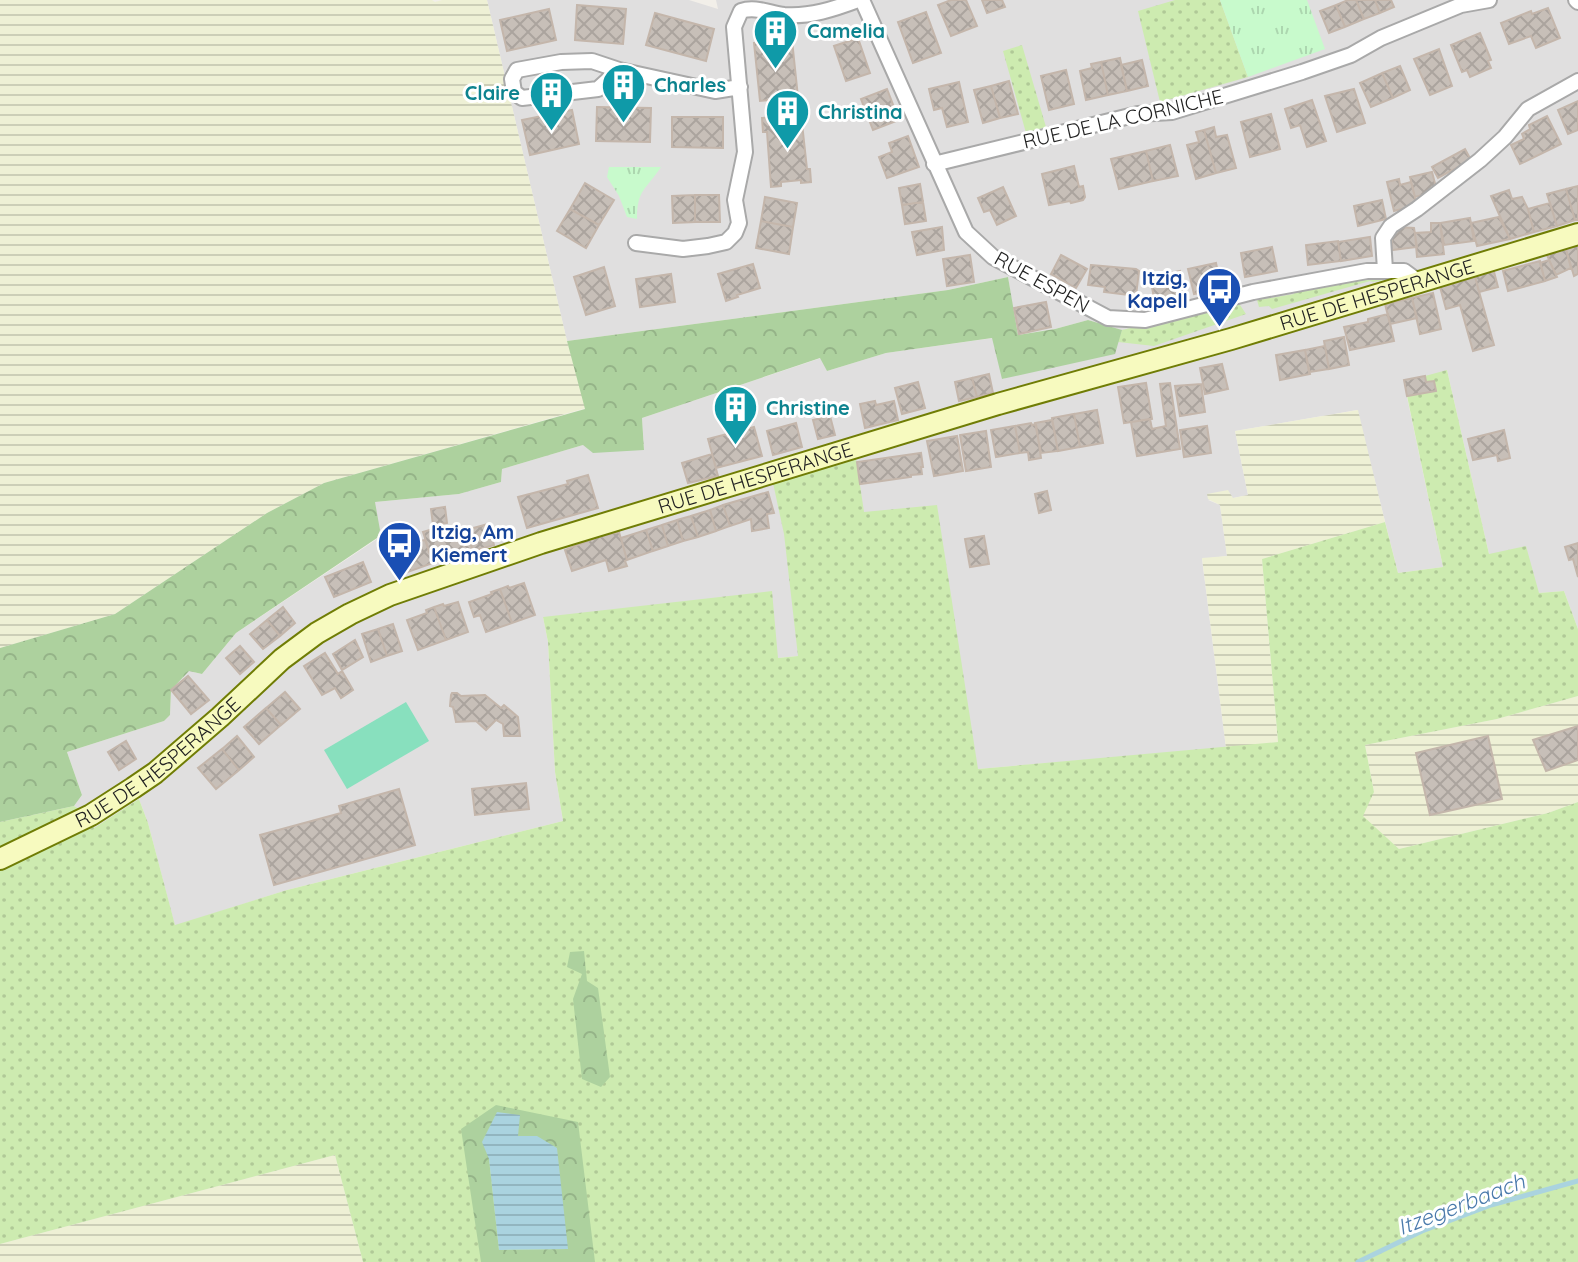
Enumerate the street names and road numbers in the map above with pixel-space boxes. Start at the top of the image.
street label: RUE DE LA CORNICHE [1020,83,1225,154]
street label: RUE ESPEN [990,245,1094,318]
street label: RUE DE HESPERANGE [1276,253,1477,336]
street label: RUE DE HESPERANGE [655,436,856,519]
street label: RUE DE HESPERANGE [71,691,245,833]

